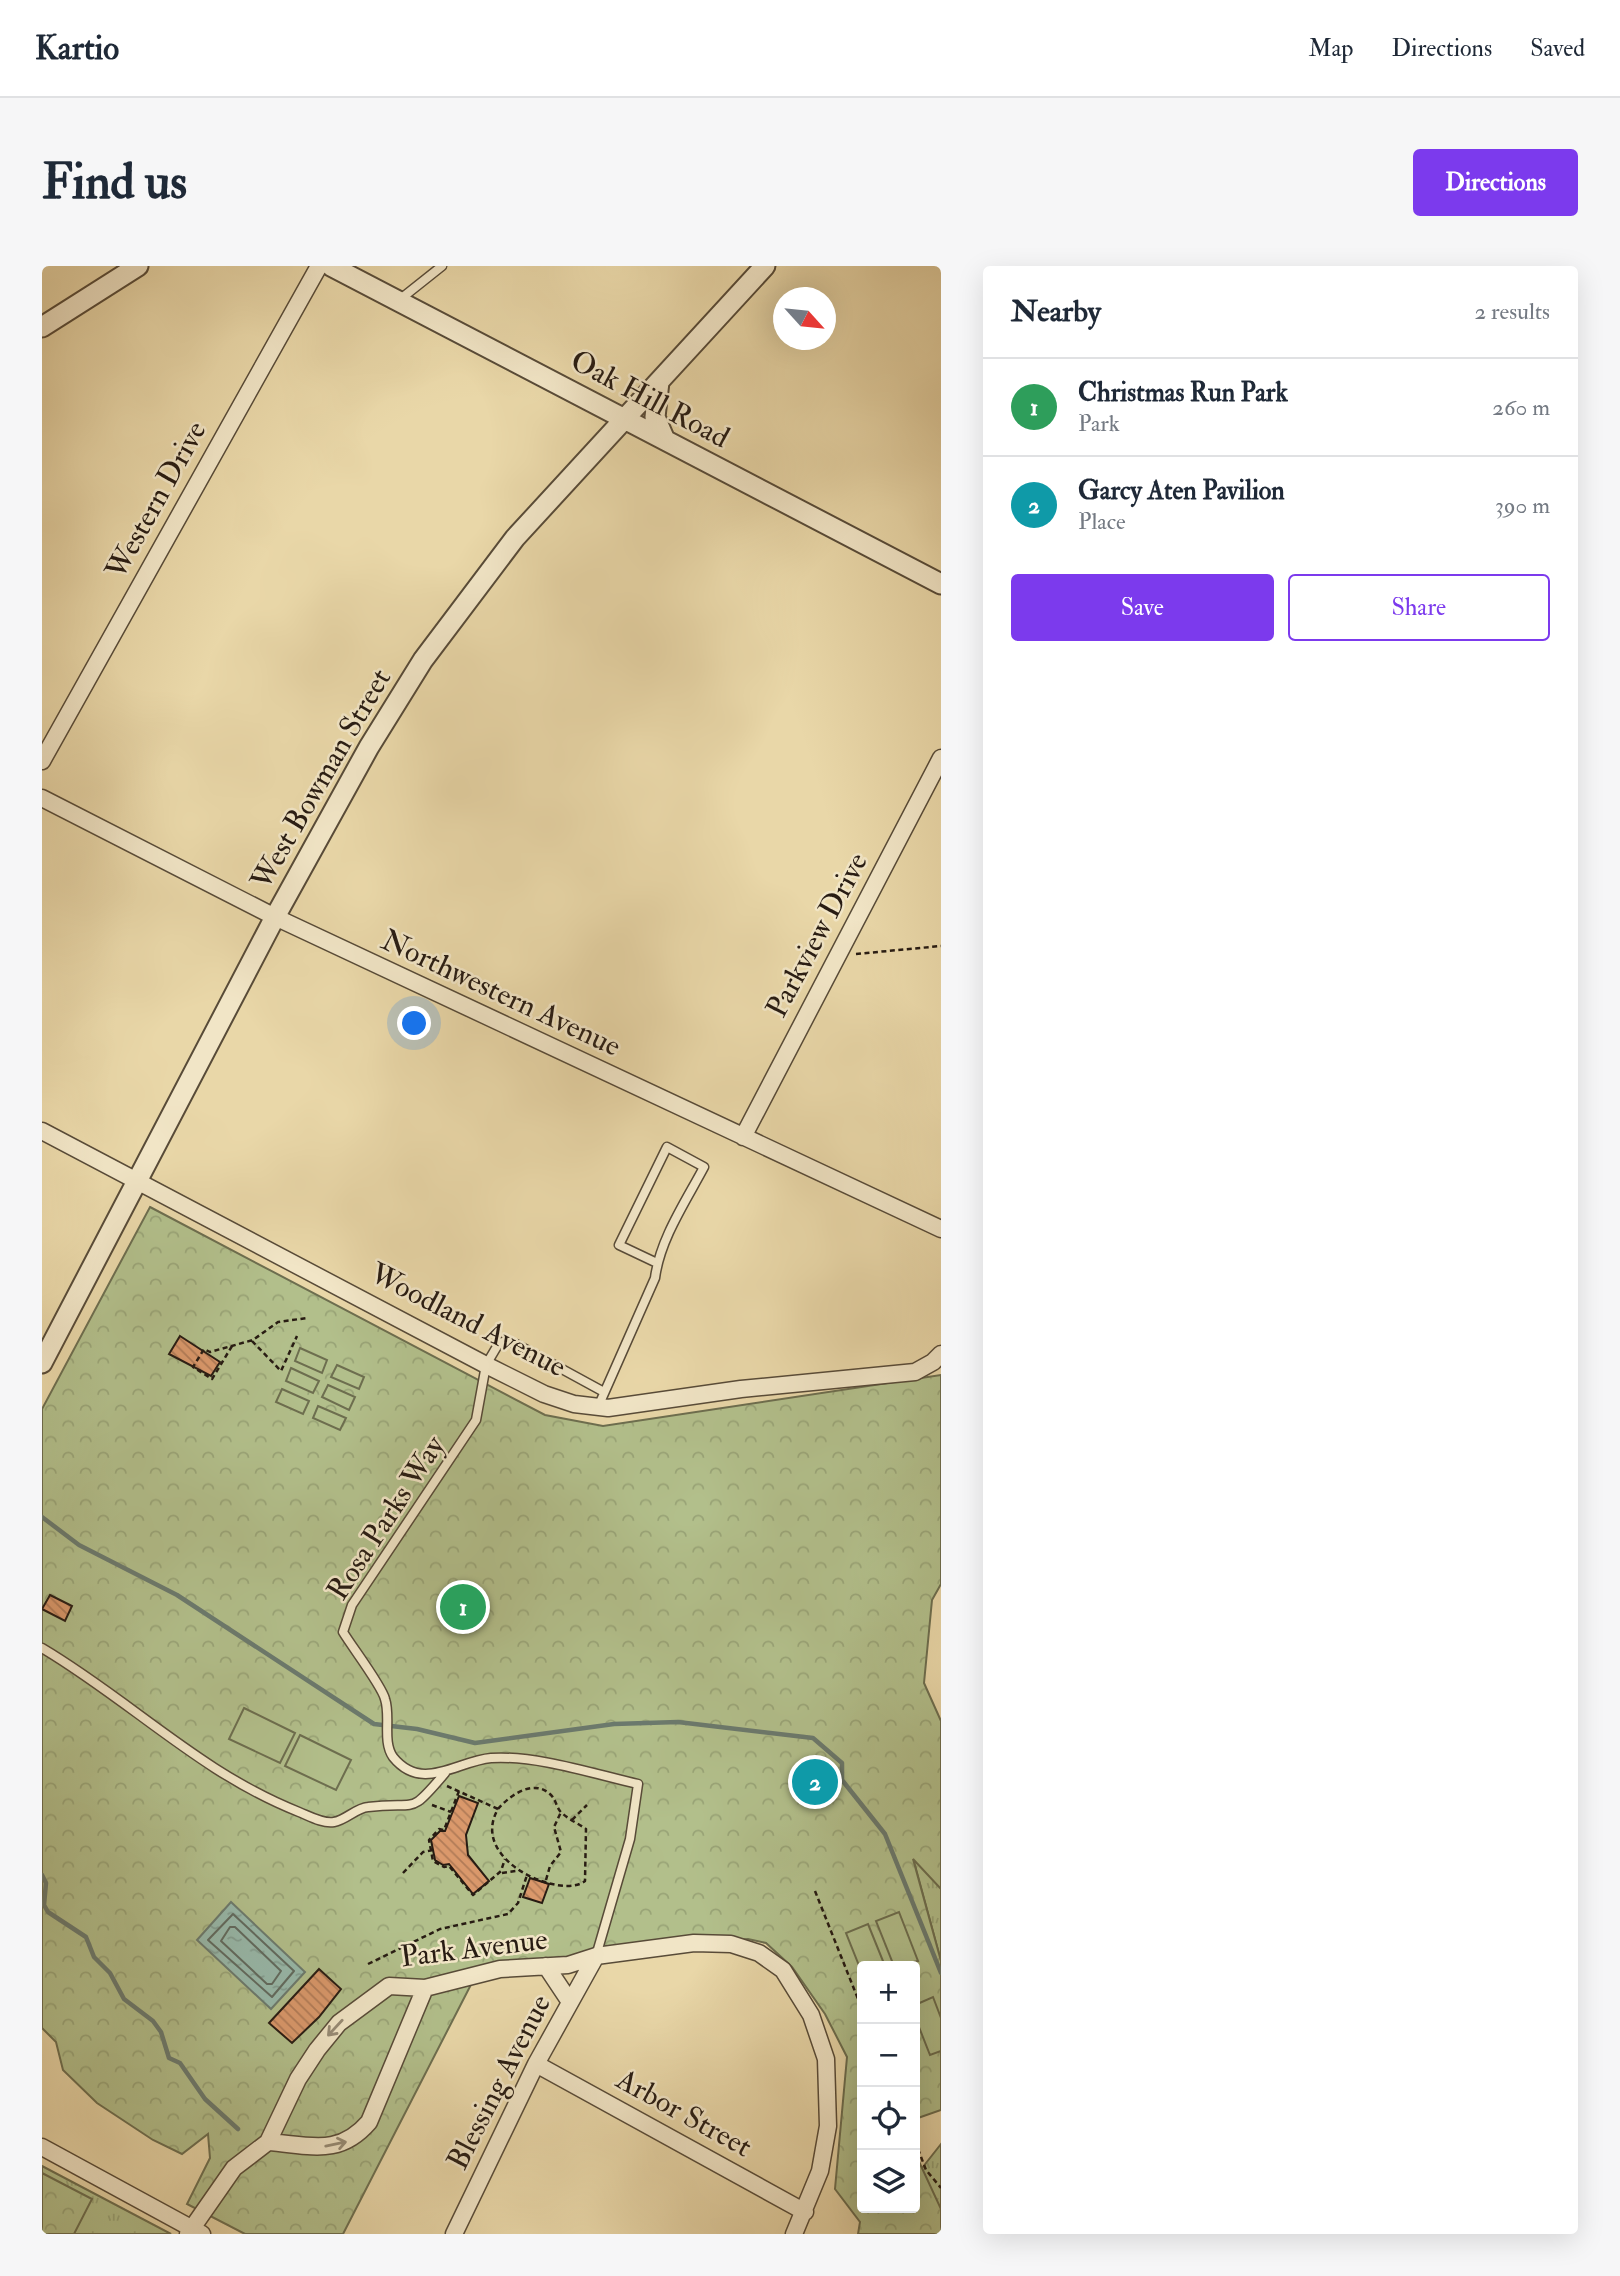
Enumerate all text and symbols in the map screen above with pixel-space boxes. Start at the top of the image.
text: Kartio [35,28,119,69]
text: Map [1308,33,1353,64]
text: Directions [1391,33,1492,64]
text: Saved [1530,33,1585,64]
button: Directions [1413,149,1578,216]
text: Find us [42,152,187,213]
north arrow [773,287,836,350]
text: Nearby [1011,293,1101,330]
text: 2 results [1475,297,1550,326]
street label: Oak Hill Road [564,342,736,456]
text: Christmas Run Park [1078,377,1288,409]
text: 1 [1030,393,1038,422]
text: 260 m [1492,393,1550,422]
text: Park [1078,409,1120,438]
street label: Western Drive [97,415,214,586]
text: Garcy Aten Pavilion [1078,475,1285,507]
text: 2 [1028,491,1040,520]
text: 390 m [1495,491,1550,520]
text: Place [1078,507,1126,536]
button: Save [1011,574,1274,641]
button: Share [1288,574,1550,641]
street label: West Bowman Street [242,662,399,897]
street label: Parkview Drive [758,846,876,1024]
street label: Northwestern Avenue [375,921,627,1065]
your location [397,1006,431,1040]
street label: Woodland Avenue [363,1254,572,1385]
street label: Rosa Parks Way [319,1428,453,1607]
pin: 1 [440,1581,486,1633]
pin: 2 [792,1756,838,1808]
street label: Park Avenue [398,1921,550,1975]
map controls [857,1961,920,2213]
button: + [857,1961,920,2024]
street label: Blessing Avenue [439,1988,559,2176]
one-way arrow [327,2019,344,2036]
button: − [857,2024,920,2087]
street label: Arbor Street [609,2060,758,2165]
button: locate [857,2087,920,2150]
one-way arrow [324,2137,347,2151]
button: layers [857,2150,920,2213]

